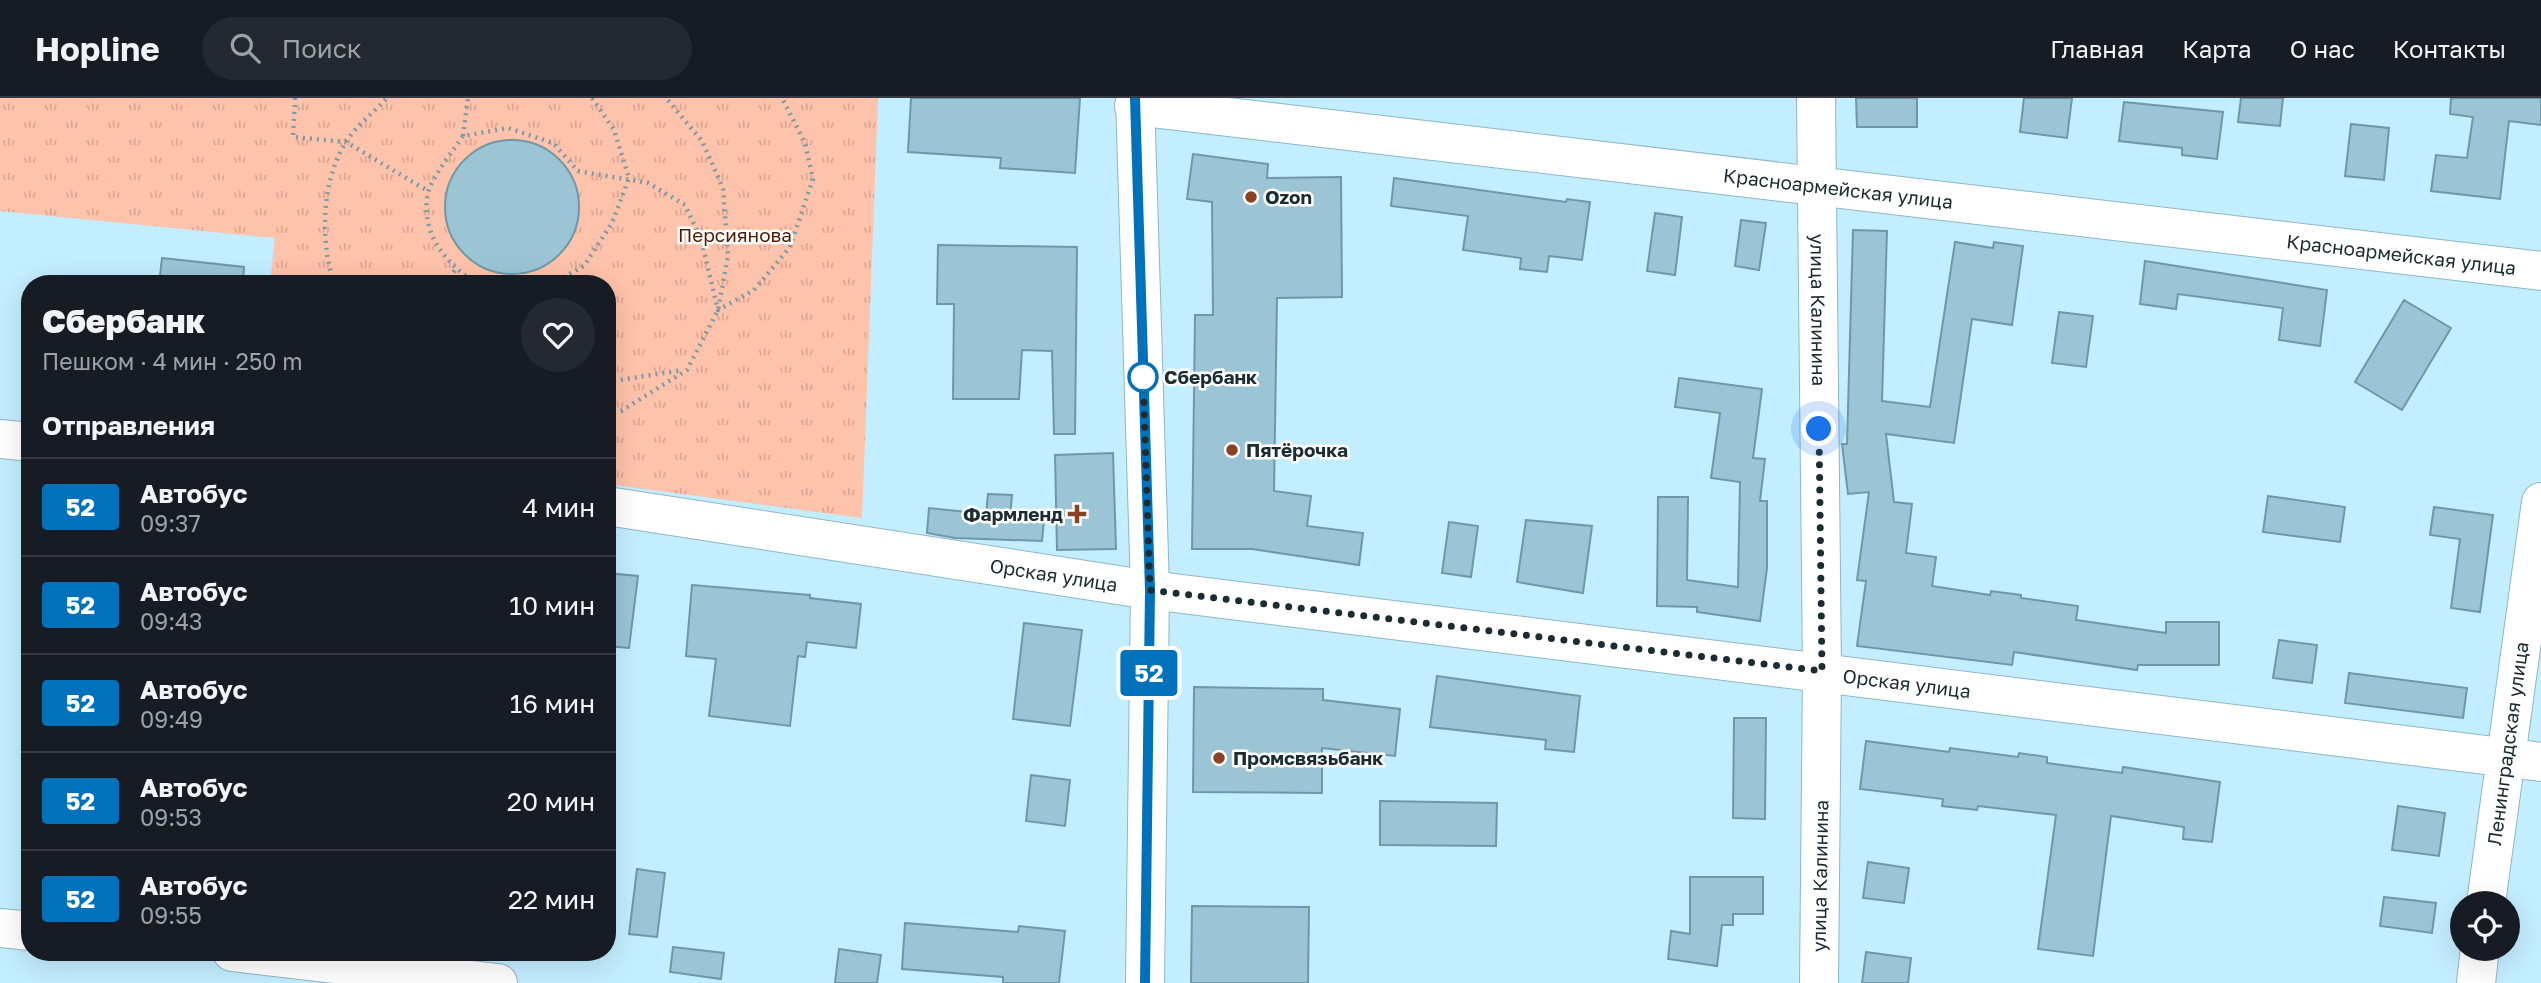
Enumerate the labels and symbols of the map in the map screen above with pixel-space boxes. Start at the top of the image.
street label: Красноармейская улица [1722,163,1954,213]
place label: Ozon [1265,185,1312,208]
marker: Ozon [1243,189,1259,205]
park label: Персиянова [678,223,792,246]
street label: Красноармейская улица [2285,229,2517,279]
street label: улица Калинина [1806,234,1831,386]
marker: Сбербанк [1128,362,1158,392]
place label: Сбербанк [1164,365,1257,388]
your location [1801,411,1836,446]
place label: Пятёрочка [1246,438,1348,461]
marker: Пятёрочка [1224,442,1240,458]
place label: Фармленд [963,502,1063,525]
marker: Фармленд [1069,506,1085,522]
street label: Орская улица [988,553,1119,596]
street label: Ленинградская улица [2482,640,2533,847]
line badge: 52 [1118,650,1180,696]
street label: Орская улица [1841,664,1972,702]
place label: Промсвязьбанк [1233,746,1383,769]
marker: Промсвязьбанк [1211,750,1227,766]
street label: улица Калинина [1807,800,1832,952]

